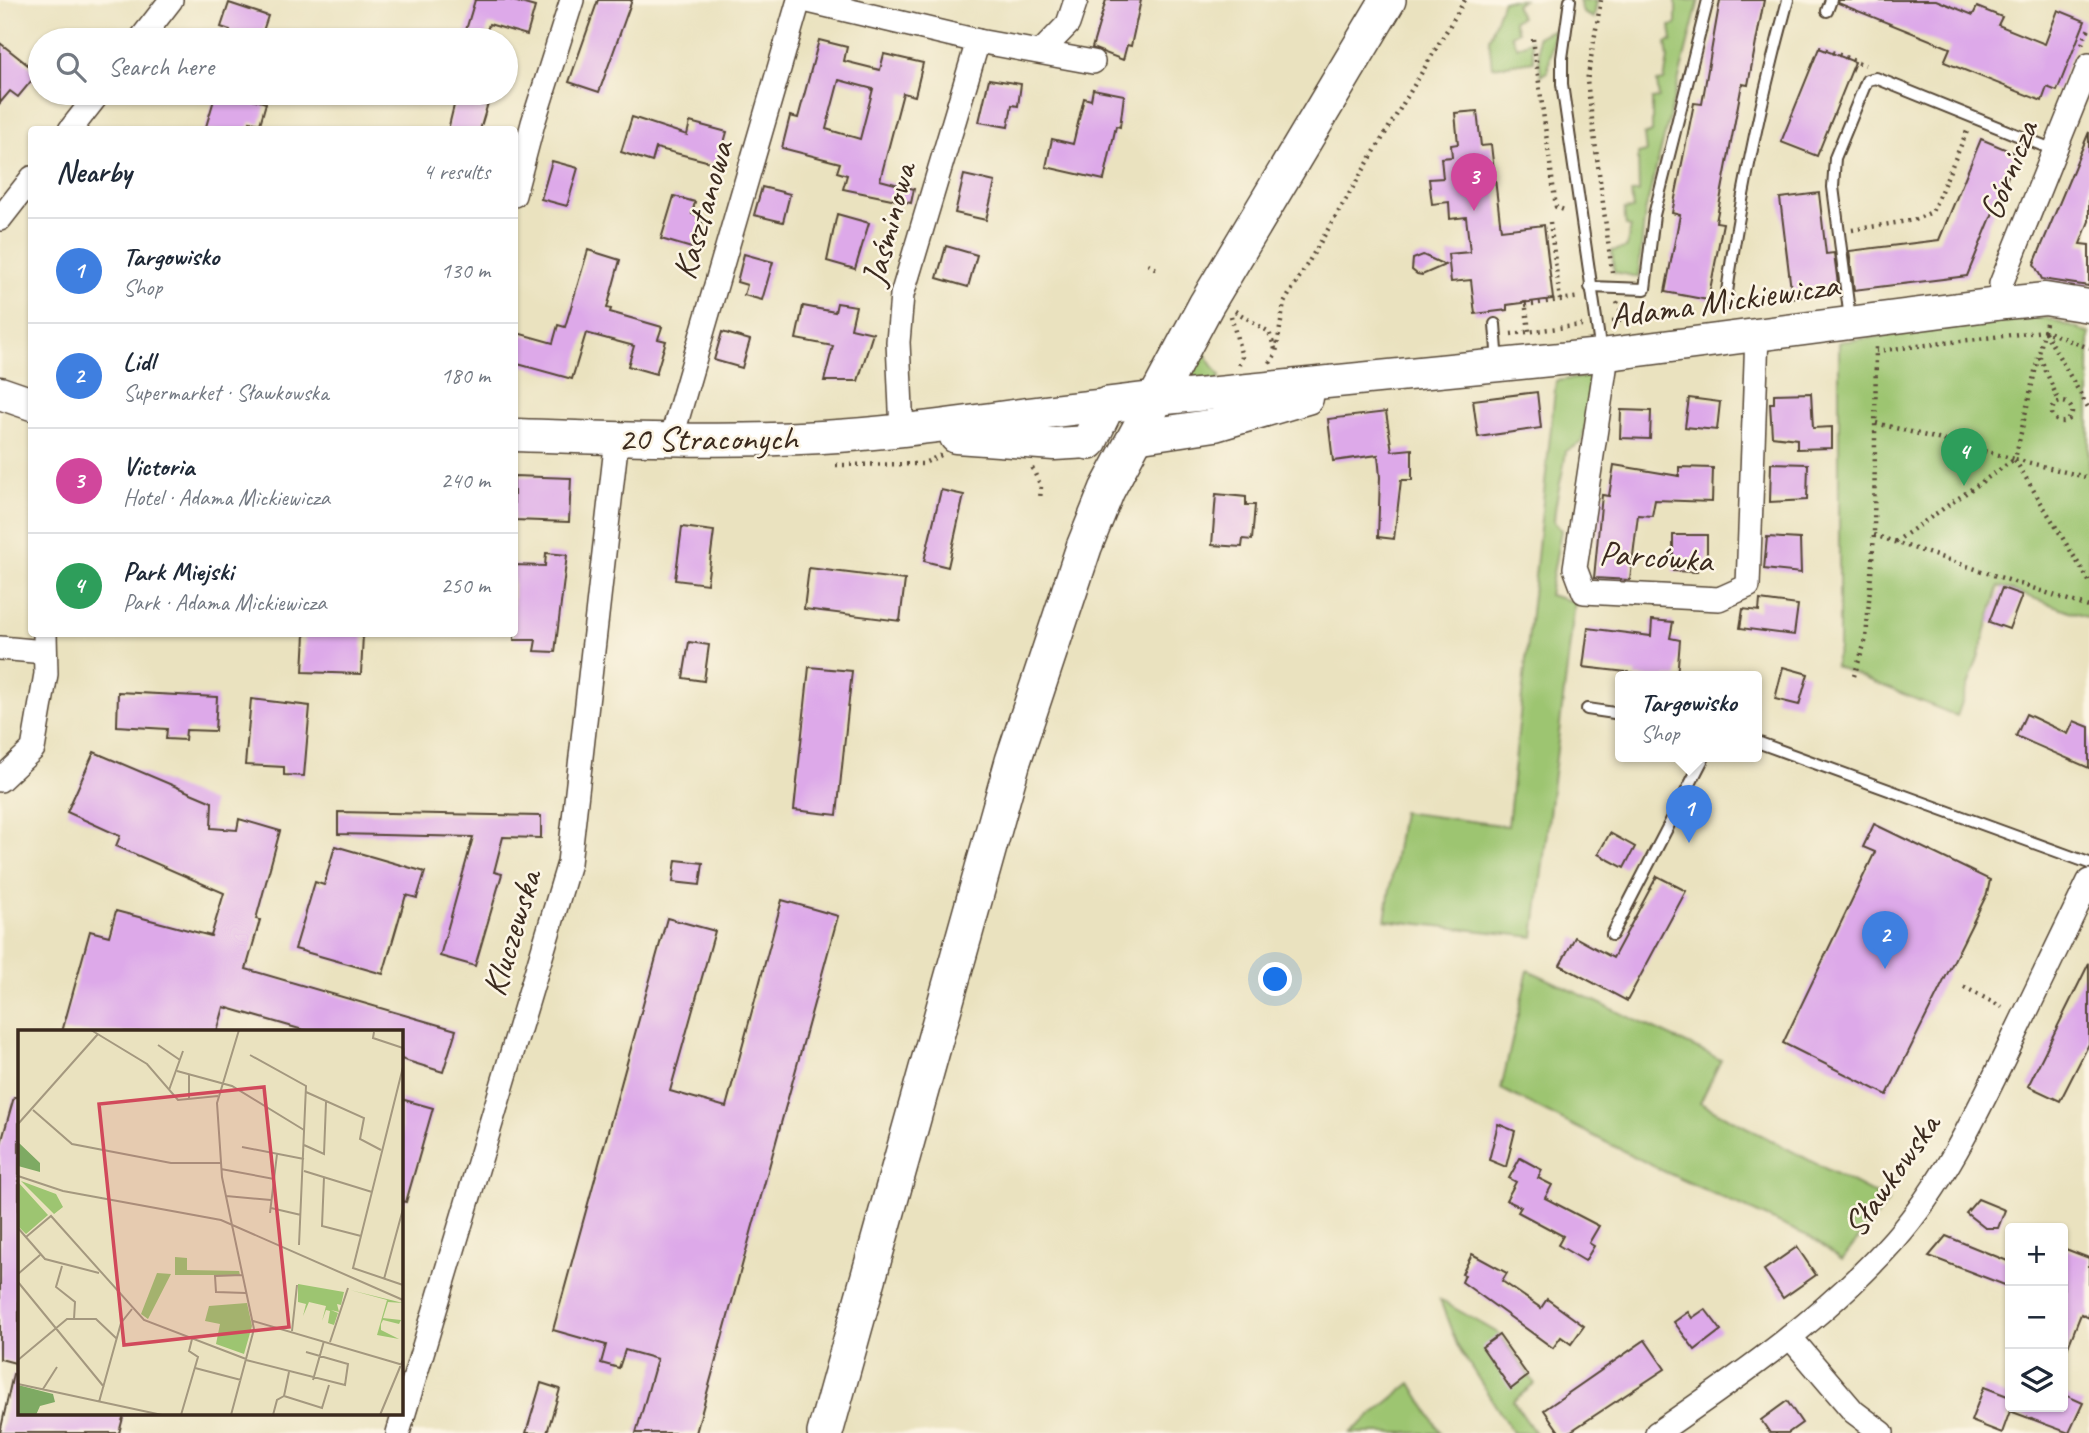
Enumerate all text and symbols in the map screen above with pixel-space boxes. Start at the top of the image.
search box [28,28,518,105]
icon: search [52,48,90,86]
text: Search here [108,50,214,83]
street label: Górnicza [1968,112,2049,226]
street label: Kasztanowa [661,133,744,284]
text: Nearby [56,153,132,191]
pin: 3 [1451,153,1497,211]
street label: Jaśminowa [850,156,927,292]
text: 4 results [423,157,490,186]
text: Targowisko [123,240,219,273]
text: 1 [74,256,84,285]
text: 130 m [441,256,490,285]
street label: Adama Mickiewicza [1607,262,1844,339]
text: Shop [123,273,162,302]
text: Lidl [123,345,155,378]
text: 2 [74,361,84,390]
text: 180 m [441,361,490,390]
text: Supermarket · Sławkowska [123,378,328,407]
street label: 20 Straconych [618,416,800,461]
pin: 4 [1941,428,1987,486]
text: Victoria [123,450,194,483]
text: 3 [74,466,84,495]
text: 240 m [441,466,490,495]
text: Hotel · Adama Mickiewicza [123,483,330,512]
street label: Parcówka [1598,530,1717,583]
text: Park Miejski [123,555,233,588]
text: 4 [74,571,84,600]
text: 250 m [441,571,490,600]
text: Park · Adama Mickiewicza [123,588,326,617]
popup [1615,671,1762,762]
text: Targowisko [1640,686,1737,719]
text: Shop [1640,719,1680,748]
pin: 1 [1666,785,1712,843]
street label: Kluczewska [471,863,553,1001]
pin: 2 [1862,911,1908,969]
your location [1258,962,1292,996]
inset map [18,1030,402,1416]
street label: Sławkowska [1833,1103,1952,1246]
map controls [2005,1223,2068,1412]
button: + [2005,1223,2068,1286]
button: − [2005,1286,2068,1349]
button: layers [2005,1349,2068,1412]

